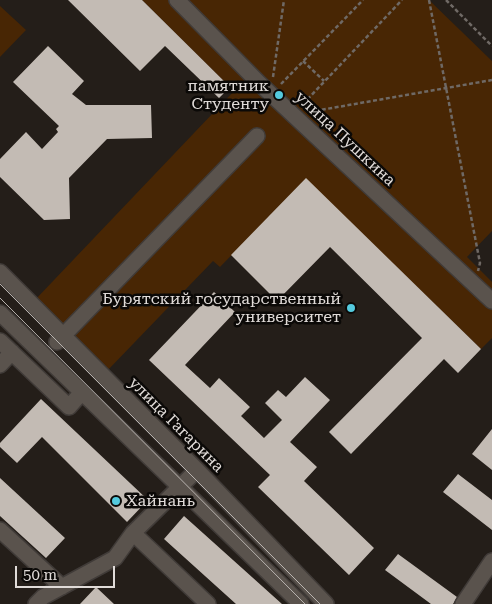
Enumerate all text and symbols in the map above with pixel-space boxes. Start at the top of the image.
place label: памятник Студенту [188,76,269,114]
street label: улица Пушкина [291,88,399,190]
marker: памятник Студенту [273,89,285,101]
place label: Бурятский государственный университет [102,289,341,327]
marker: Бурятский государственный университет [345,302,357,314]
street label: улица Гагарина [124,373,228,477]
place label: Хайнань [126,491,195,511]
marker: Хайнань [110,495,122,507]
scale bar [18,556,118,588]
text: 50 m [23,566,57,584]

